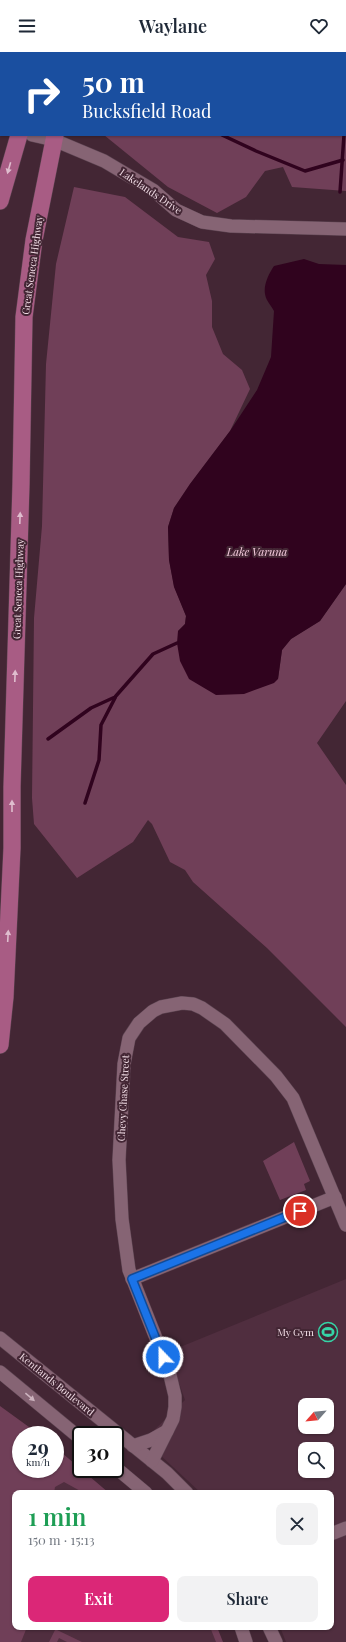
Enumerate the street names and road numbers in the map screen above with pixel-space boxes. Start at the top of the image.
street label: Lakelands Drive [117,165,185,217]
street label: Great Seneca Highway [18,214,46,316]
street label: Great Seneca Highway [9,539,27,639]
street label: Chevy Chase Street [114,1054,132,1142]
street label: Kentlands Boulevard [17,1349,98,1419]

